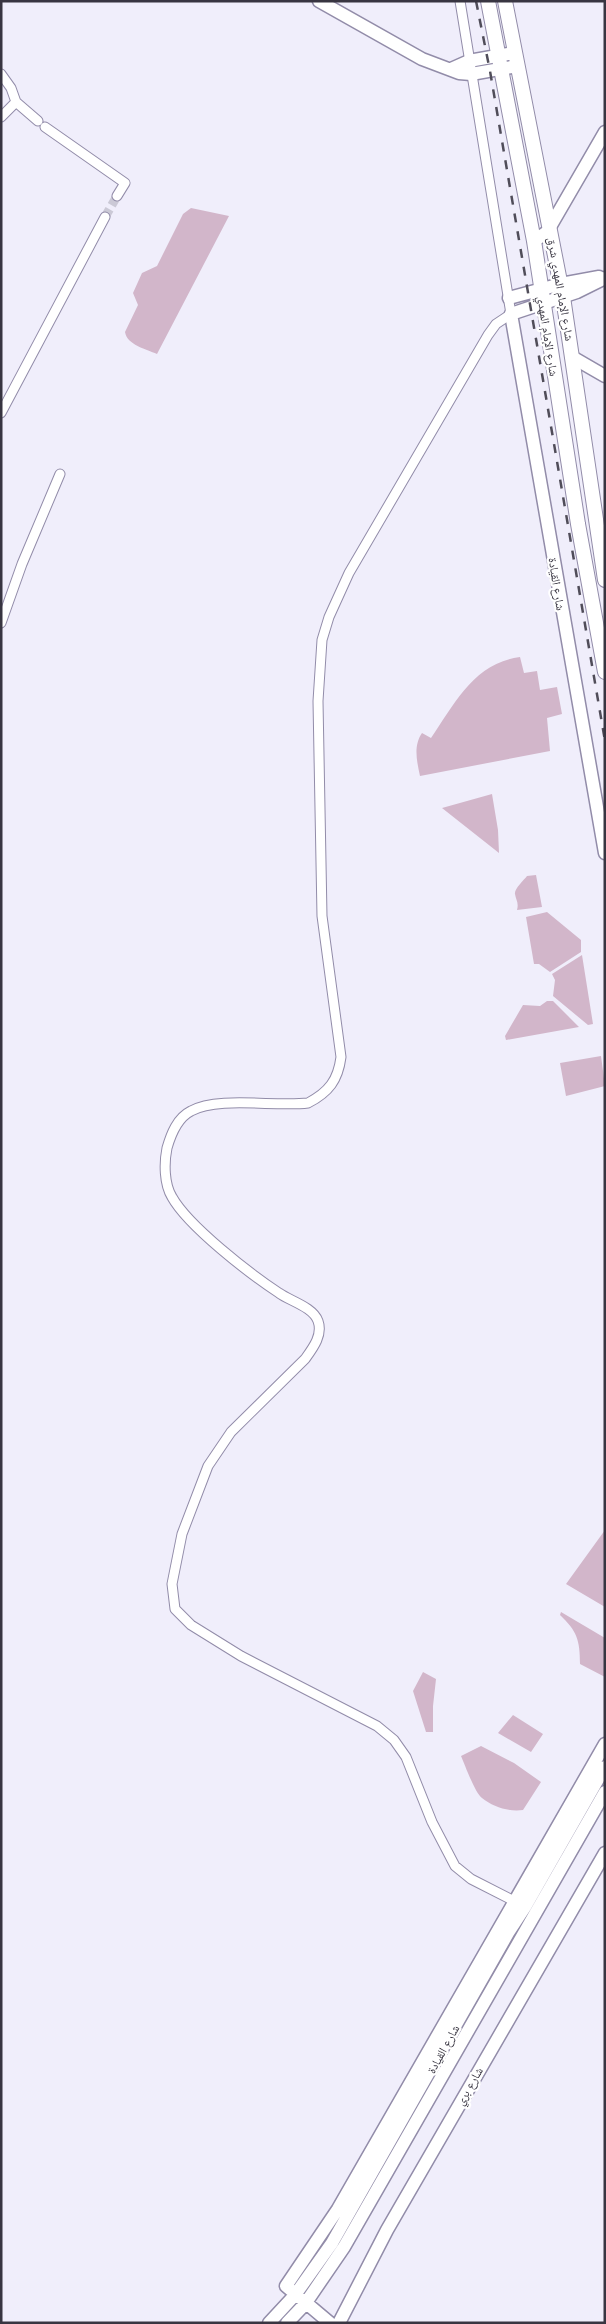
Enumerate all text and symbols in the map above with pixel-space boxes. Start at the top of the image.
street label: شارع الإمام المهدي شرق [545,236,577,342]
street label: شارع الإمام المهدي [535,295,561,377]
street label: شارع القيادة [544,556,569,612]
street label: شارع القيادة [423,2022,463,2076]
street label: شارع بري [452,2064,489,2109]

